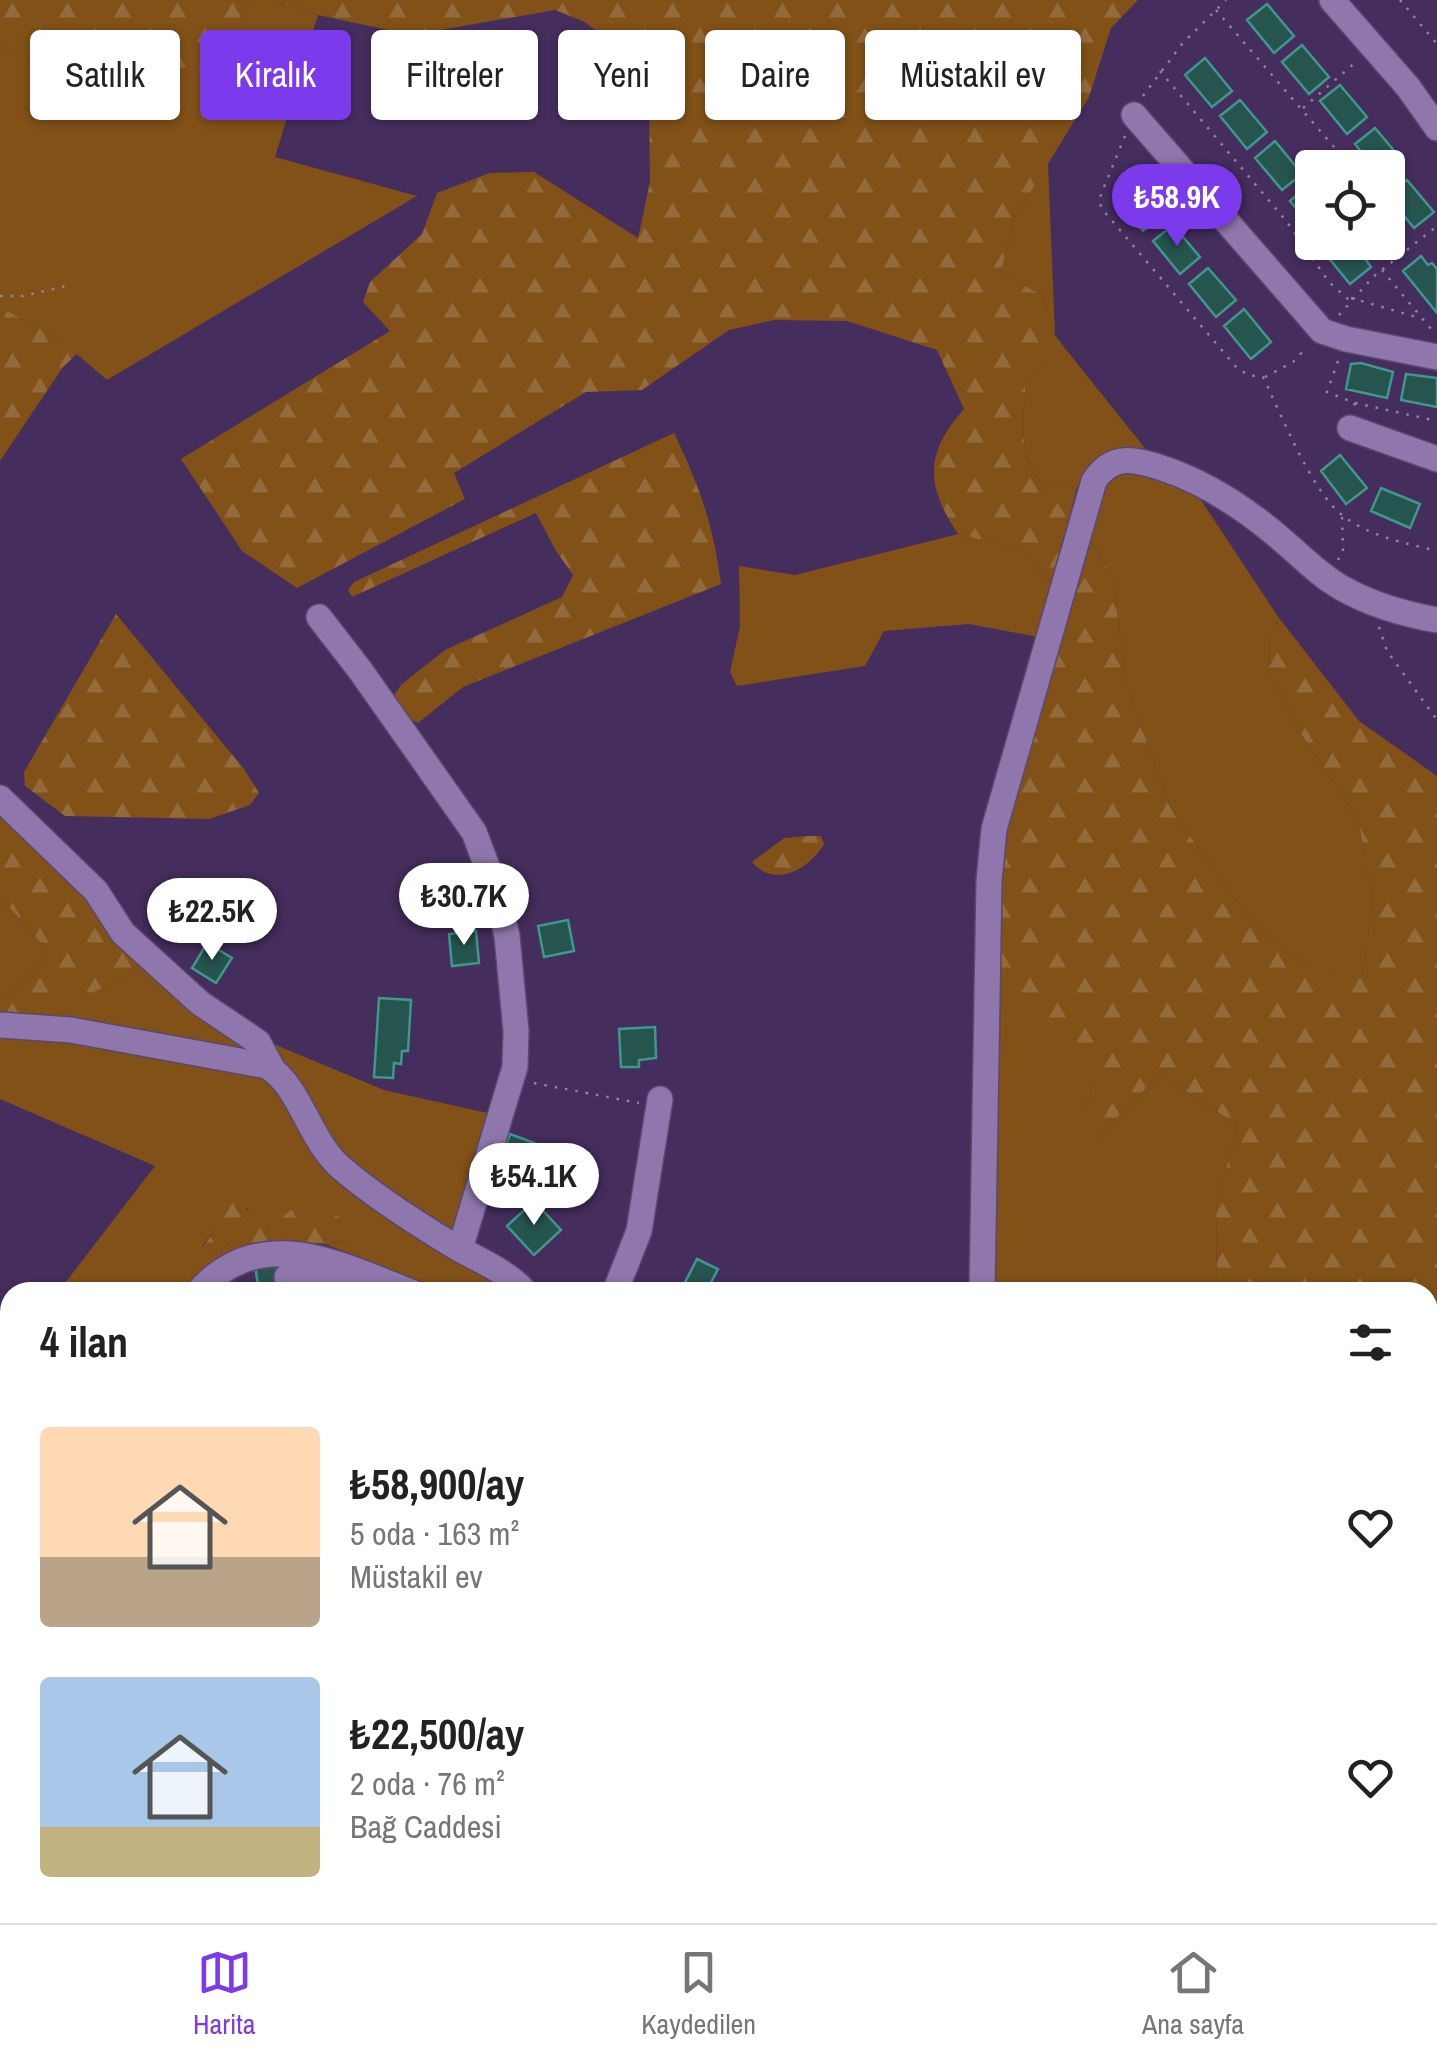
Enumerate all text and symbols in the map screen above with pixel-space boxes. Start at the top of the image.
chip: Satılık [30,30,180,120]
chip: Kiralık [200,30,351,120]
chip: Filtreler [371,30,538,120]
chip: Yeni [558,30,685,120]
chip: Daire [705,30,845,120]
chip: Müstakil ev [865,30,1081,120]
map controls [1295,150,1405,260]
button: locate [1295,150,1405,260]
pin: ₺58.9K [1096,164,1258,249]
text: ₺58.9K [1134,175,1220,218]
pin: ₺30.7K [383,863,545,948]
text: ₺30.7K [421,874,507,917]
pin: ₺22.5K [131,878,293,963]
text: ₺22.5K [169,889,255,932]
pin: ₺54.1K [453,1143,615,1228]
text: ₺54.1K [491,1154,577,1197]
text: 4 ilan [40,1314,128,1370]
icon: filters [1343,1315,1398,1370]
text: ₺58,900/ay [350,1456,524,1512]
icon: home [120,1467,240,1587]
icon: heart [1343,1500,1398,1555]
text: 5 oda · 163 m² [350,1512,519,1555]
text: Müstakil ev [350,1555,483,1598]
text: ₺22,500/ay [350,1706,524,1762]
icon: home [120,1717,240,1837]
icon: heart [1343,1750,1398,1805]
text: 2 oda · 76 m² [350,1762,505,1805]
text: Bağ Caddesi [350,1805,502,1848]
tab: Harita [193,1945,255,2043]
tab: Kaydedilen [641,1945,756,2043]
tab: Ana sayfa [1142,1945,1244,2043]

